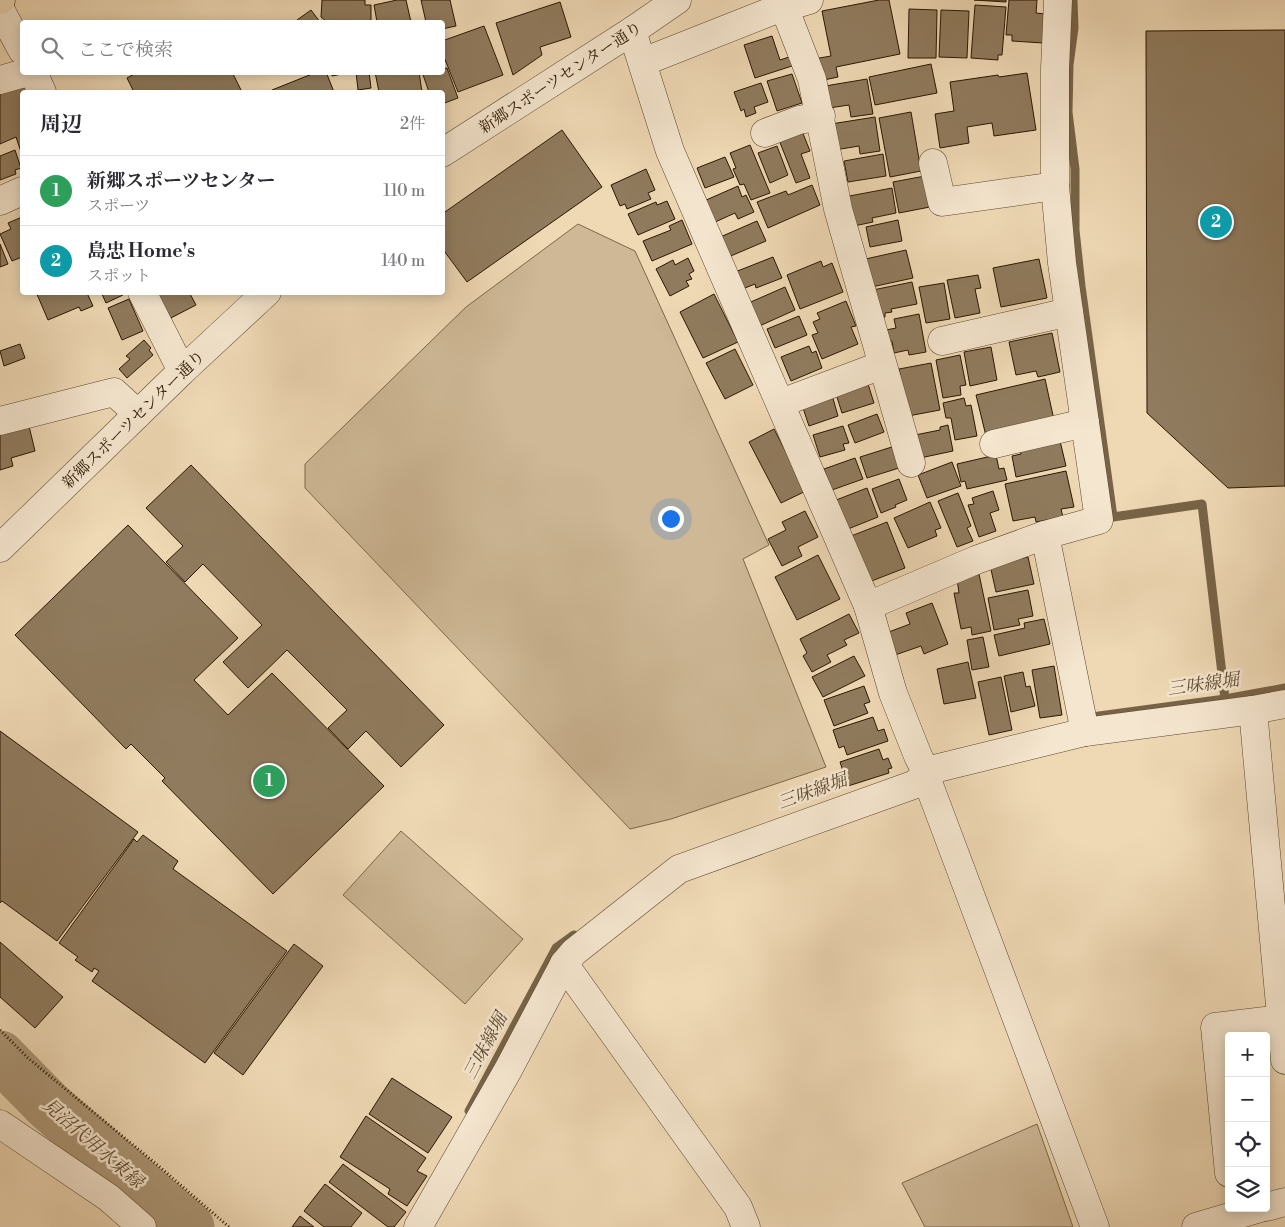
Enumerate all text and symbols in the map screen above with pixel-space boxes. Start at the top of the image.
street label: 新郷スポーツセンター通り [475,18,646,138]
search box [20,20,445,75]
icon: search [38,34,66,62]
text: ここで検索 [78,38,173,62]
text: 周辺 [40,112,82,138]
text: 2件 [400,114,425,134]
text: 新郷スポーツセンター [87,169,275,193]
text: 1 [52,181,60,201]
text: 110 m [383,181,425,201]
text: スポーツ [87,196,150,216]
pin: 2 [1200,203,1232,241]
text: 島忠 Home's [87,239,195,263]
text: 2 [51,251,61,271]
text: 140 m [381,251,425,271]
text: スポット [87,266,151,286]
street label: 新郷スポーツセンター通り [58,346,209,493]
your location [658,506,684,532]
water label: 三味線堀 [1166,668,1243,701]
pin: 1 [253,762,285,800]
water label: 三味線堀 [774,767,853,815]
water label: 三味線堀 [458,1006,514,1083]
map controls [1225,1032,1270,1212]
button: + [1225,1032,1270,1077]
button: − [1225,1077,1270,1122]
water label: 見沼代用水東縁 [38,1093,149,1195]
button: locate [1225,1122,1270,1167]
button: layers [1225,1167,1270,1212]

